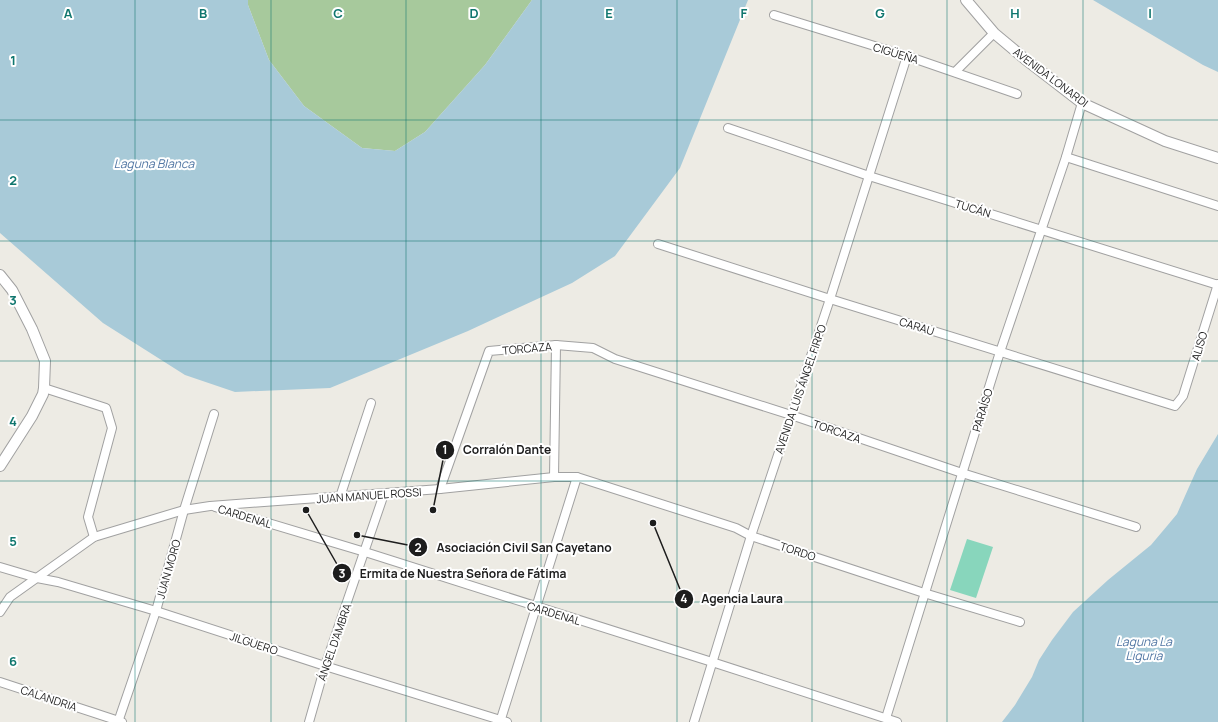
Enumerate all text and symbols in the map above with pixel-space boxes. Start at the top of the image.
text: A [64,4,73,22]
text: B [199,4,207,22]
text: C [333,4,343,22]
text: D [469,4,479,22]
text: E [605,4,613,22]
text: F [741,4,748,22]
text: G [875,4,885,22]
text: H [1010,4,1020,22]
text: I [1148,4,1152,22]
street label: CIGÜEÑA [871,39,921,67]
street label: AVENIDA LONARDI [1010,44,1092,110]
text: 1 [10,51,16,69]
water label: Laguna Blanca [114,155,196,172]
text: 2 [9,171,17,189]
street label: TUCÁN [953,196,993,220]
text: 3 [9,291,17,309]
street label: CARAU [898,314,936,338]
street label: AVENIDA LUIS ÁNGEL FIRPO [771,322,829,456]
street label: ALISO [1187,329,1211,362]
street label: TORCAZA [502,338,552,358]
street label: PARAÍSO [968,387,996,433]
text: 4 [9,412,17,430]
street label: TORCAZA [811,416,863,446]
callout: Corralón Dante [435,438,559,462]
text: 1 [442,441,448,458]
text: Corralón Dante [463,441,551,458]
street label: JUAN MANUEL ROSSI [316,484,422,506]
street label: CARDENAL [216,501,274,531]
text: 5 [9,532,17,550]
callout: Asociación Civil San Cayetano [408,535,619,559]
street label: JUAN MORO [152,537,184,601]
street label: TORDO [778,538,818,564]
text: 2 [414,539,422,556]
text: Asociación Civil San Cayetano [436,539,612,556]
callout: Ermita de Nuestra Señora de Fátima [332,561,574,585]
text: 3 [339,565,346,582]
text: Ermita de Nuestra Señora de Fátima [360,565,566,582]
callout: Agencia Laura [674,587,791,611]
text: 4 [680,590,688,607]
text: Agencia Laura [701,590,783,607]
street label: CARDENAL [525,598,583,628]
street label: ÁNGEL D'AMBRA [314,601,354,683]
street label: JILGUERO [228,628,280,658]
water label: Laguna La Liguria [1116,633,1173,664]
text: 6 [9,652,17,670]
street label: CALANDRIA [19,682,79,714]

